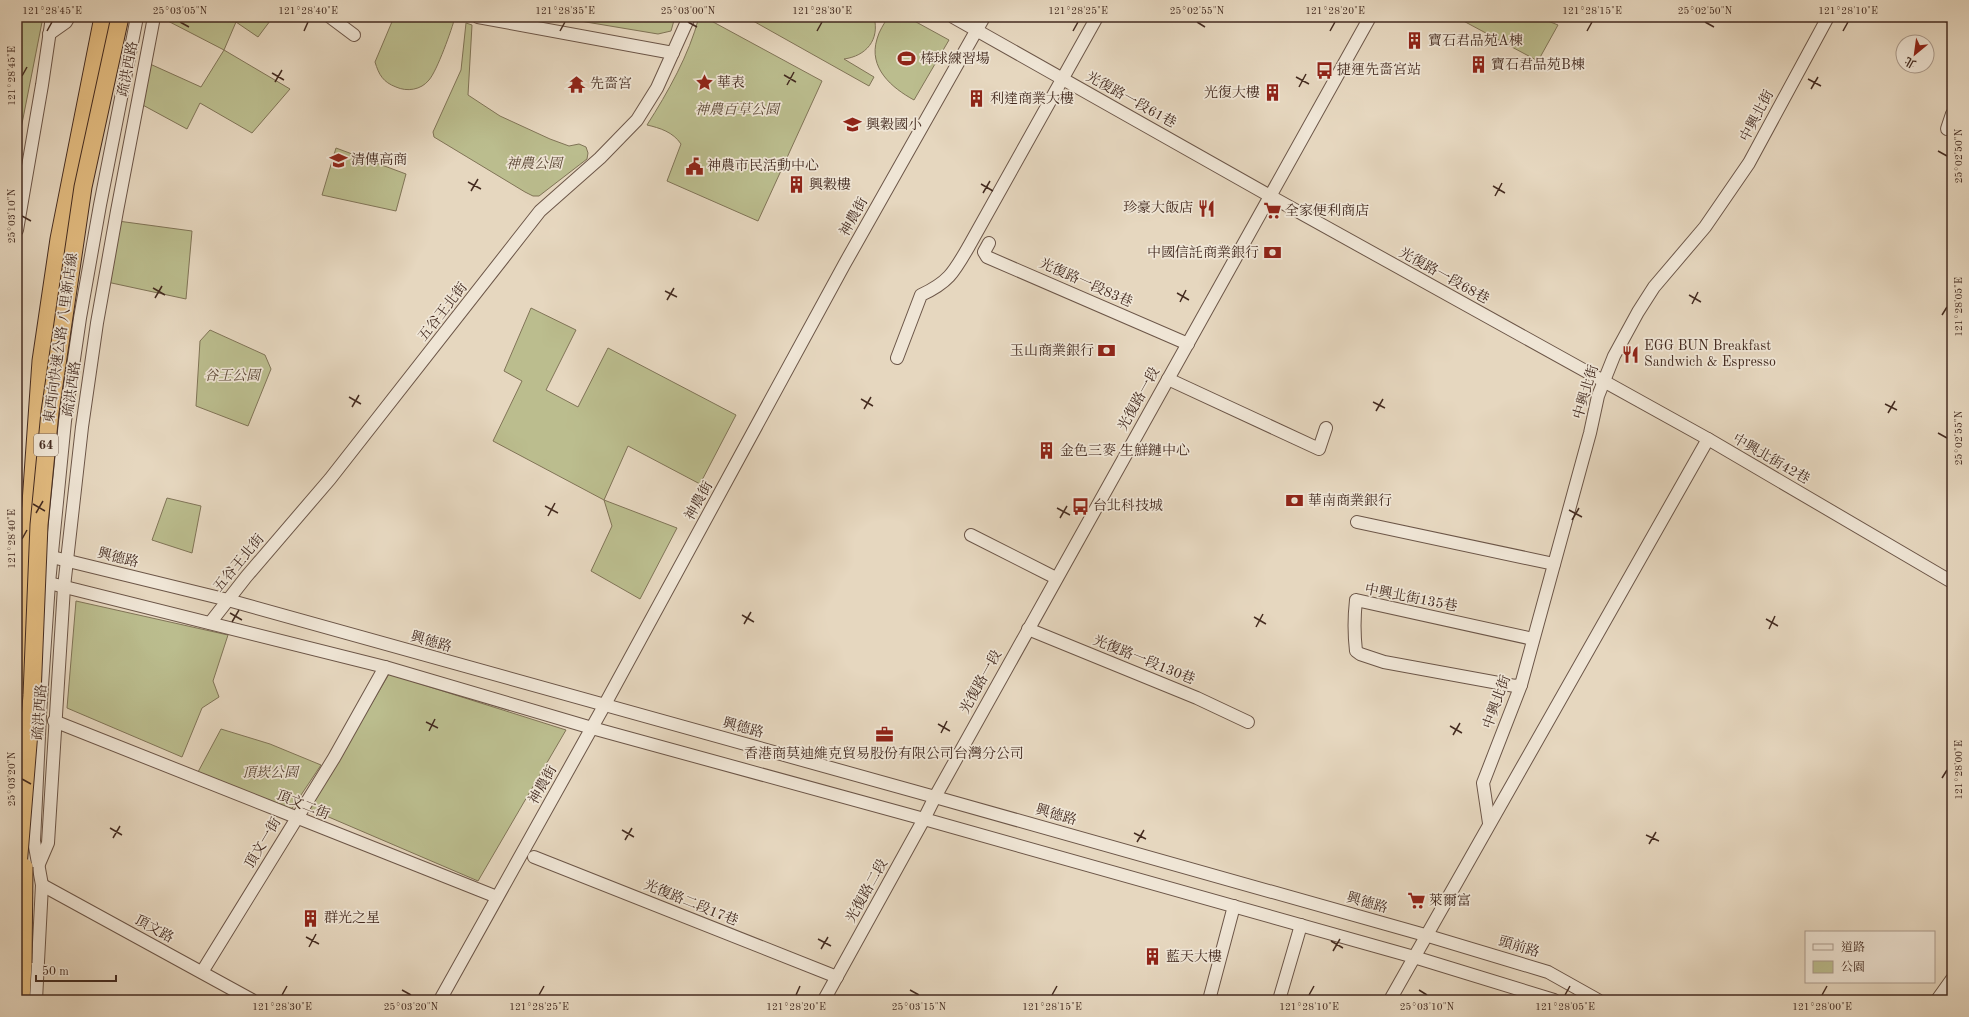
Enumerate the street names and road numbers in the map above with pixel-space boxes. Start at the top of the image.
street label: 疏洪西路 [115,40,140,98]
street label: 光復路一段61巷 [1084,69,1179,130]
street label: 中興北街 [1737,88,1776,144]
street label: 神農街 [837,195,870,239]
street label: 光復路一段68巷 [1397,245,1492,306]
street label: 東西向快速公路 八里新店線 [41,252,80,424]
street label: 光復路一段83巷 [1037,255,1135,310]
street label: 五谷王北街 [415,279,470,344]
street label: 疏洪西路 [60,360,83,418]
street label: 中興北街 [1570,363,1601,421]
street label: 光復路一段 [1115,365,1162,433]
street label: 中興北街42巷 [1730,431,1812,487]
road number: 64 [34,434,58,456]
street label: 神農街 [682,479,715,523]
street label: 五谷王北街 [210,531,267,594]
street label: 興德路 [96,545,140,570]
street label: 中興北街135巷 [1363,581,1459,614]
street label: 興德路 [409,629,453,655]
street label: 光復路一段130巷 [1091,632,1197,687]
street label: 光復路一段 [957,648,1004,716]
street label: 中興北街 [1480,673,1513,731]
street label: 疏洪西路 [30,684,49,740]
street label: 興德路 [721,715,765,740]
street label: 神農街 [526,763,559,807]
street label: 頂文二街 [274,787,332,822]
street label: 興德路 [1034,802,1078,828]
street label: 頂文一街 [242,815,283,871]
street label: 光復路二段 [843,857,890,925]
street label: 光復路二段17巷 [642,877,740,928]
street label: 興德路 [1345,890,1389,916]
street label: 頂文路 [132,912,176,945]
street label: 頭前路 [1497,933,1541,960]

